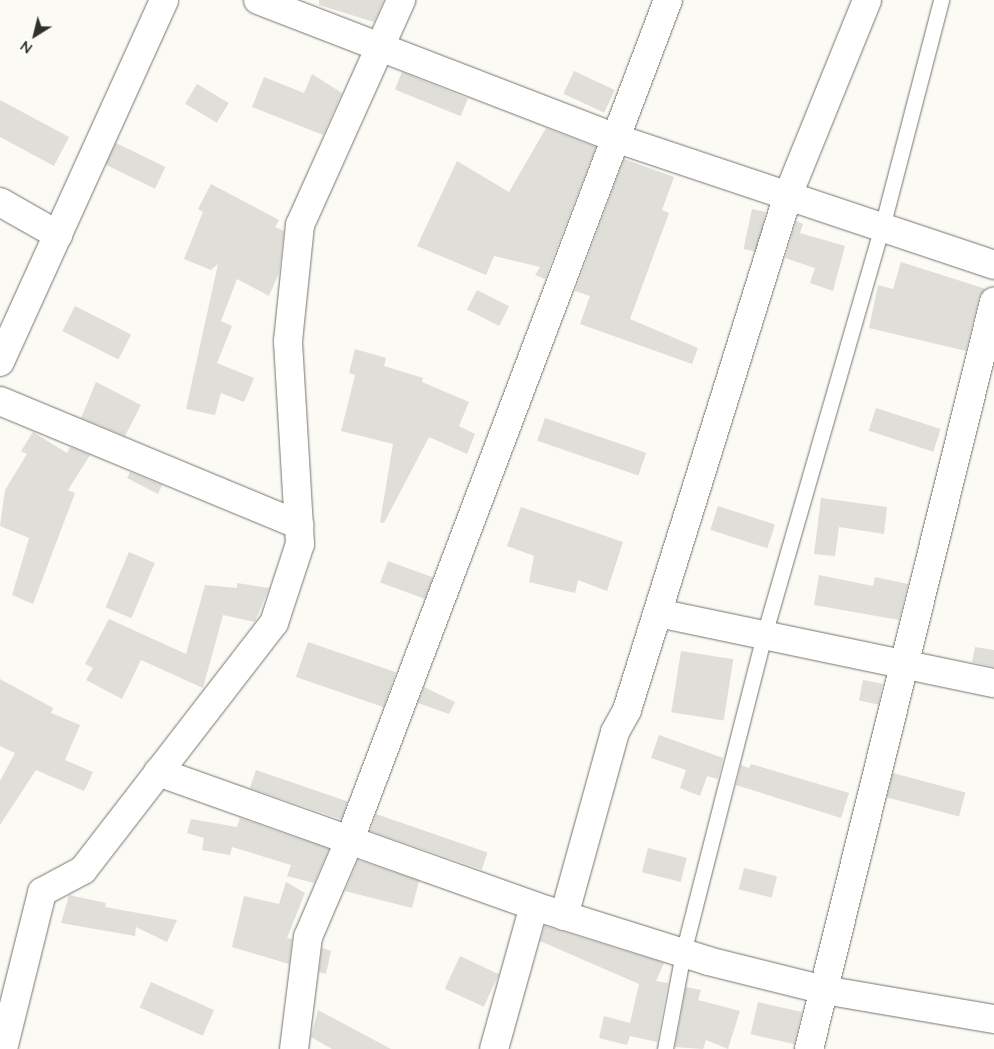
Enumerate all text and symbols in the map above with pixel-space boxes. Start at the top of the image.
north arrow [10,10,60,60]
text: N [17,37,35,58]

